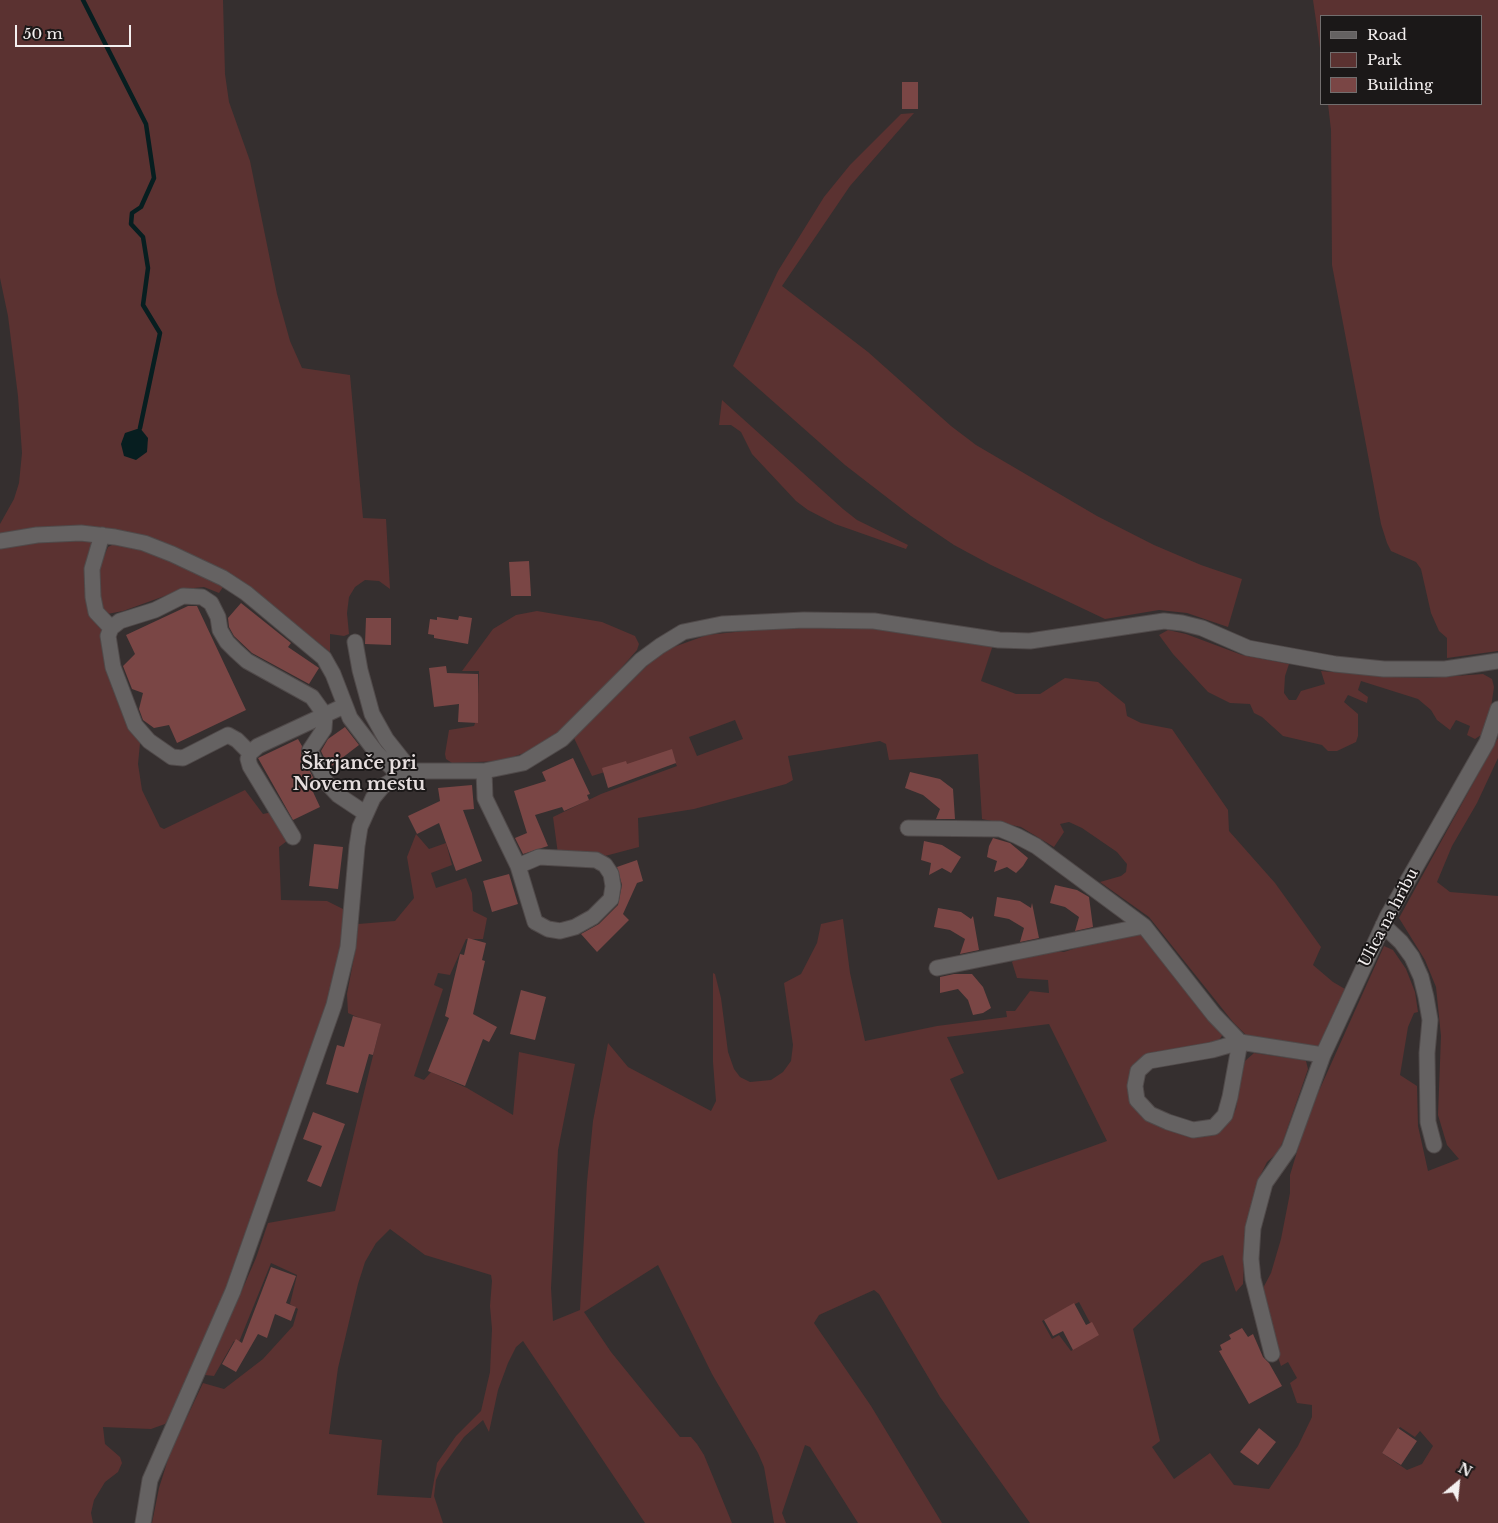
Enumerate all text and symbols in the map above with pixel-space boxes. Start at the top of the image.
scale bar [18,15,134,47]
legend [1320,15,1483,105]
text: 50 m [23,24,63,43]
text: Road [1367,25,1407,44]
text: Park [1367,50,1402,69]
text: Building [1367,75,1433,94]
district label: Škrjanče pri Novem mestu [293,753,425,796]
street label: Ulica na hribu [1355,866,1423,970]
north arrow [1433,1458,1483,1508]
text: N [1455,1459,1475,1481]

